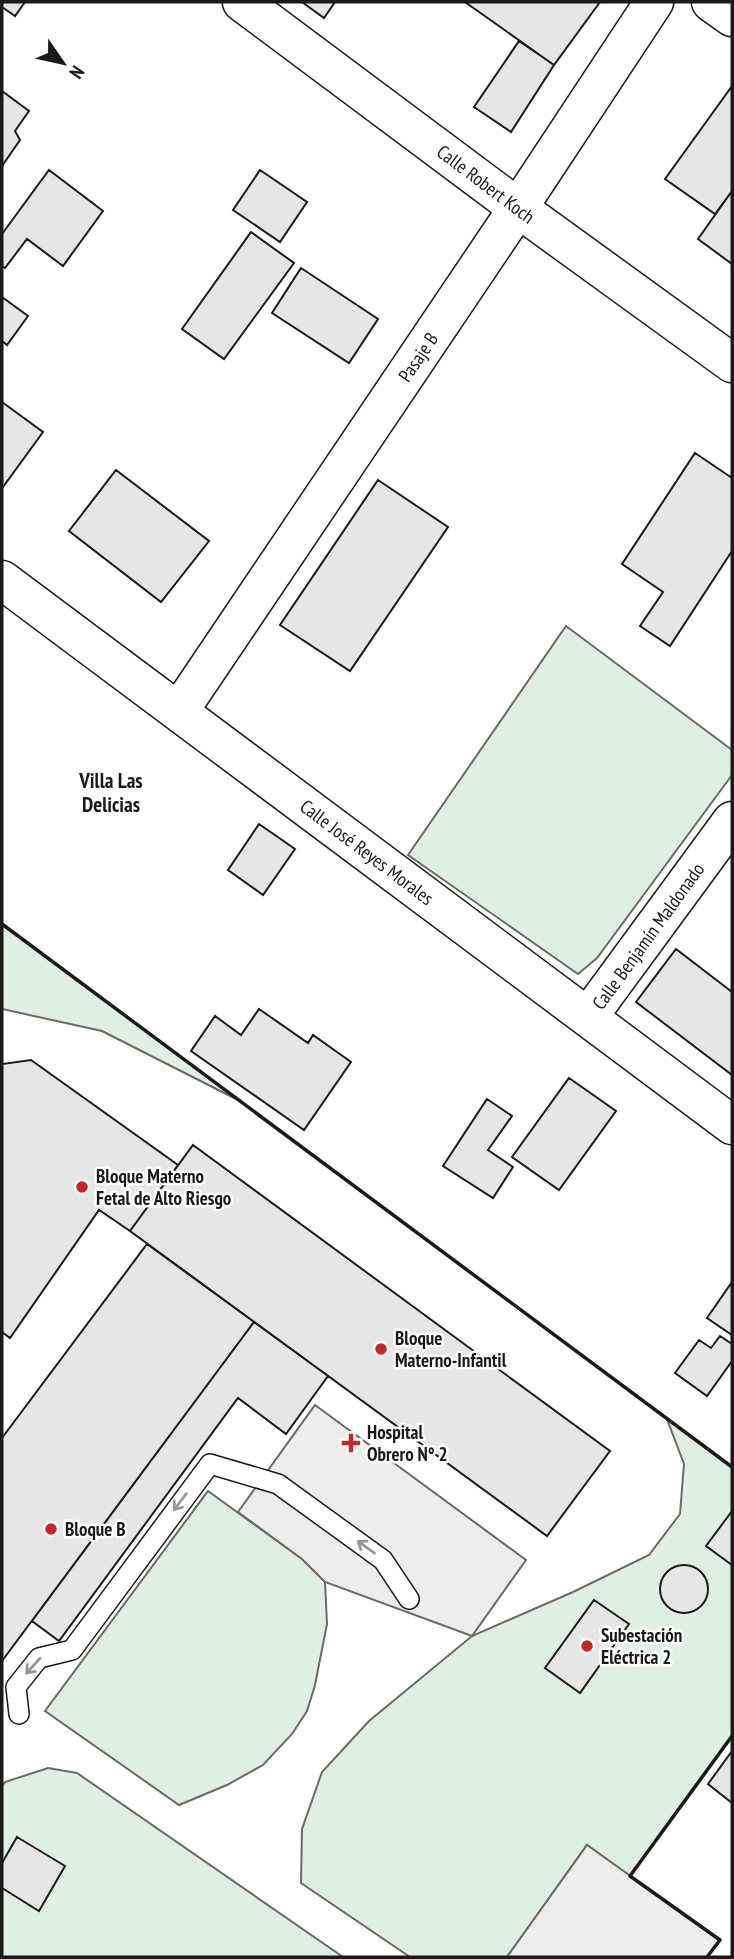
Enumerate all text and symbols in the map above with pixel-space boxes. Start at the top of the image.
north arrow [28,28,98,98]
text: N [64,62,90,83]
street label: Calle Robert Koch [432,139,540,229]
street label: Pasaje B [393,328,443,386]
district label: Villa Las Delicias [78,767,143,818]
street label: Calle José Reyes Morales [295,794,439,910]
street label: Calle Benjamín Maldonado [587,858,709,1014]
place label: Bloque Materno Fetal de Alto Riesgo [96,1164,231,1210]
marker: Bloque Materno Fetal de Alto Riesgo [74,1179,90,1195]
place label: Bloque Materno-Infantil [395,1326,507,1372]
marker: Bloque Materno-Infantil [373,1341,389,1357]
place label: Hospital Obrero N° 2 [367,1420,448,1466]
marker: Hospital Obrero N° 2 [341,1433,361,1453]
one-way arrow [173,1492,187,1511]
place label: Bloque B [65,1517,126,1541]
marker: Bloque B [43,1521,59,1537]
one-way arrow [357,1540,376,1555]
place label: Subestación Eléctrica 2 [601,1623,682,1669]
marker: Subestación Eléctrica 2 [579,1638,595,1654]
one-way arrow [25,1657,41,1675]

